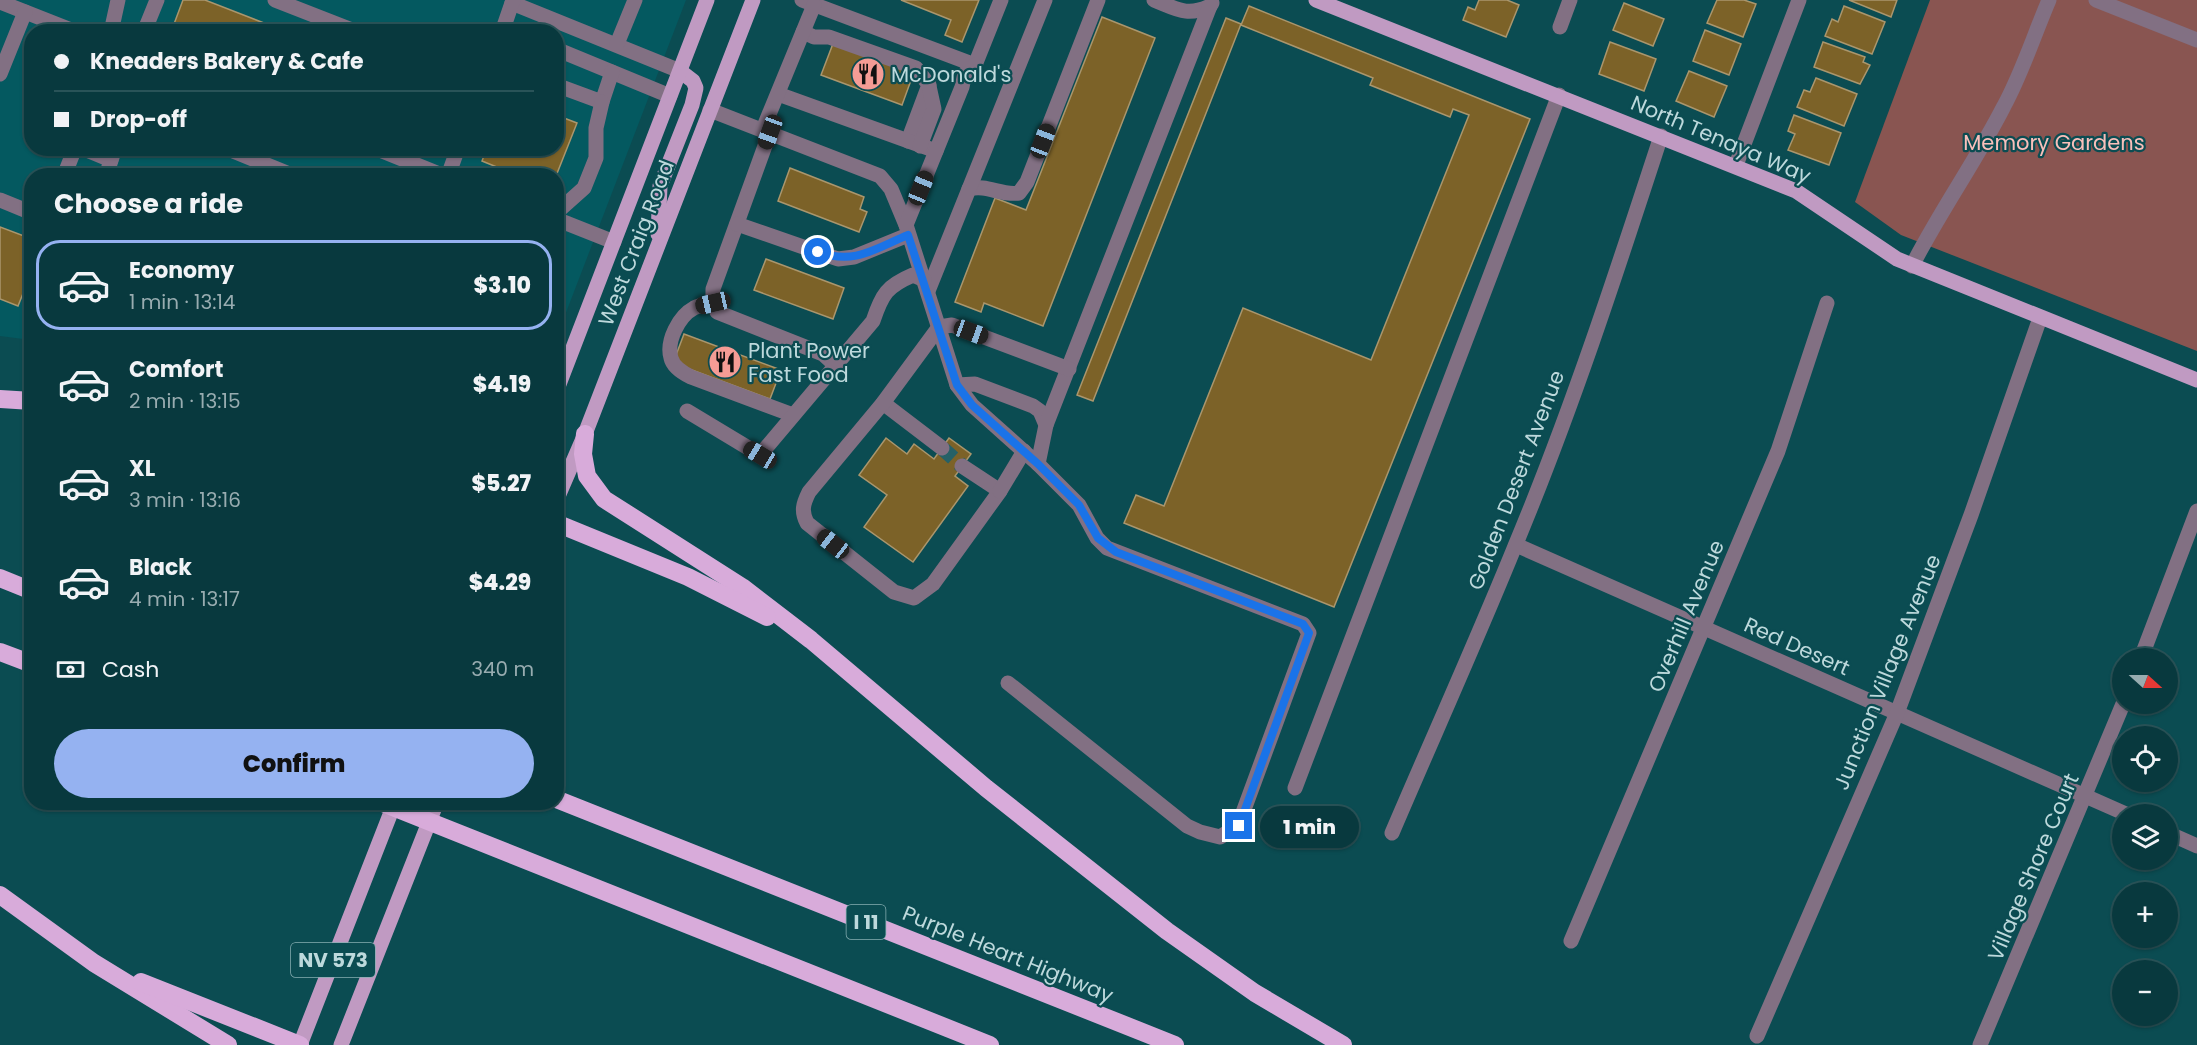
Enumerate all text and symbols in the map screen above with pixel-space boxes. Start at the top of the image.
text: Kneaders Bakery & Cafe [90,46,363,77]
restaurant icon: McDonald's [850,56,886,92]
place label: McDonald's [891,60,1011,89]
street label: North Tenaya Way [1627,88,1816,190]
text: Drop-off [90,104,187,135]
car [755,112,785,152]
car [1028,121,1058,161]
park label: Memory Gardens [1963,128,2145,157]
street label: West Craig Road [591,156,681,330]
car [906,168,936,208]
text: Choose a ride [54,185,243,222]
route start [804,238,831,265]
text: Economy [129,255,234,286]
icon: car [57,258,111,312]
text: $3.10 [473,270,531,301]
text: 1 min · 13:14 [129,288,235,316]
car [693,290,733,316]
car [951,317,991,347]
place label: Plant Power Fast Food [748,336,870,389]
restaurant icon: Plant Power Fast Food [707,344,743,380]
text: Comfort [129,354,223,385]
icon: car [57,357,111,411]
street label: Golden Desert Avenue [1461,366,1571,594]
text: $4.19 [473,369,531,400]
text: 2 min · 13:15 [129,387,240,415]
car [740,438,780,472]
text: XL [129,453,155,484]
icon: car [57,456,111,510]
text: $5.27 [471,468,531,499]
text: 3 min · 13:16 [129,486,241,514]
car [813,526,853,562]
street label: Overhill Avenue [1641,536,1731,696]
street label: Junction Village Avenue [1826,550,1948,794]
text: Black [129,552,192,583]
icon: car [57,555,111,609]
text: $4.29 [469,567,531,598]
text: 4 min · 13:17 [129,585,240,613]
street label: Red Desert [1740,610,1854,682]
north arrow [2112,648,2178,714]
map controls [2112,648,2178,1026]
icon: cash [54,653,87,686]
text: Cash [102,654,159,685]
text: 340 m [471,655,534,683]
button: locate [2112,726,2178,792]
button: Confirm [54,729,534,798]
street label: Village Shore Court [1980,769,2086,965]
button: layers [2112,804,2178,870]
callout: 1 min [1260,805,1359,847]
route end [1225,812,1252,839]
text: 1 min [1283,813,1336,841]
button: + [2112,882,2178,948]
street label: Purple Heart Highway [898,898,1118,1010]
road number: I 11 [846,905,886,939]
road number: NV 573 [291,943,375,977]
button: − [2112,960,2178,1026]

